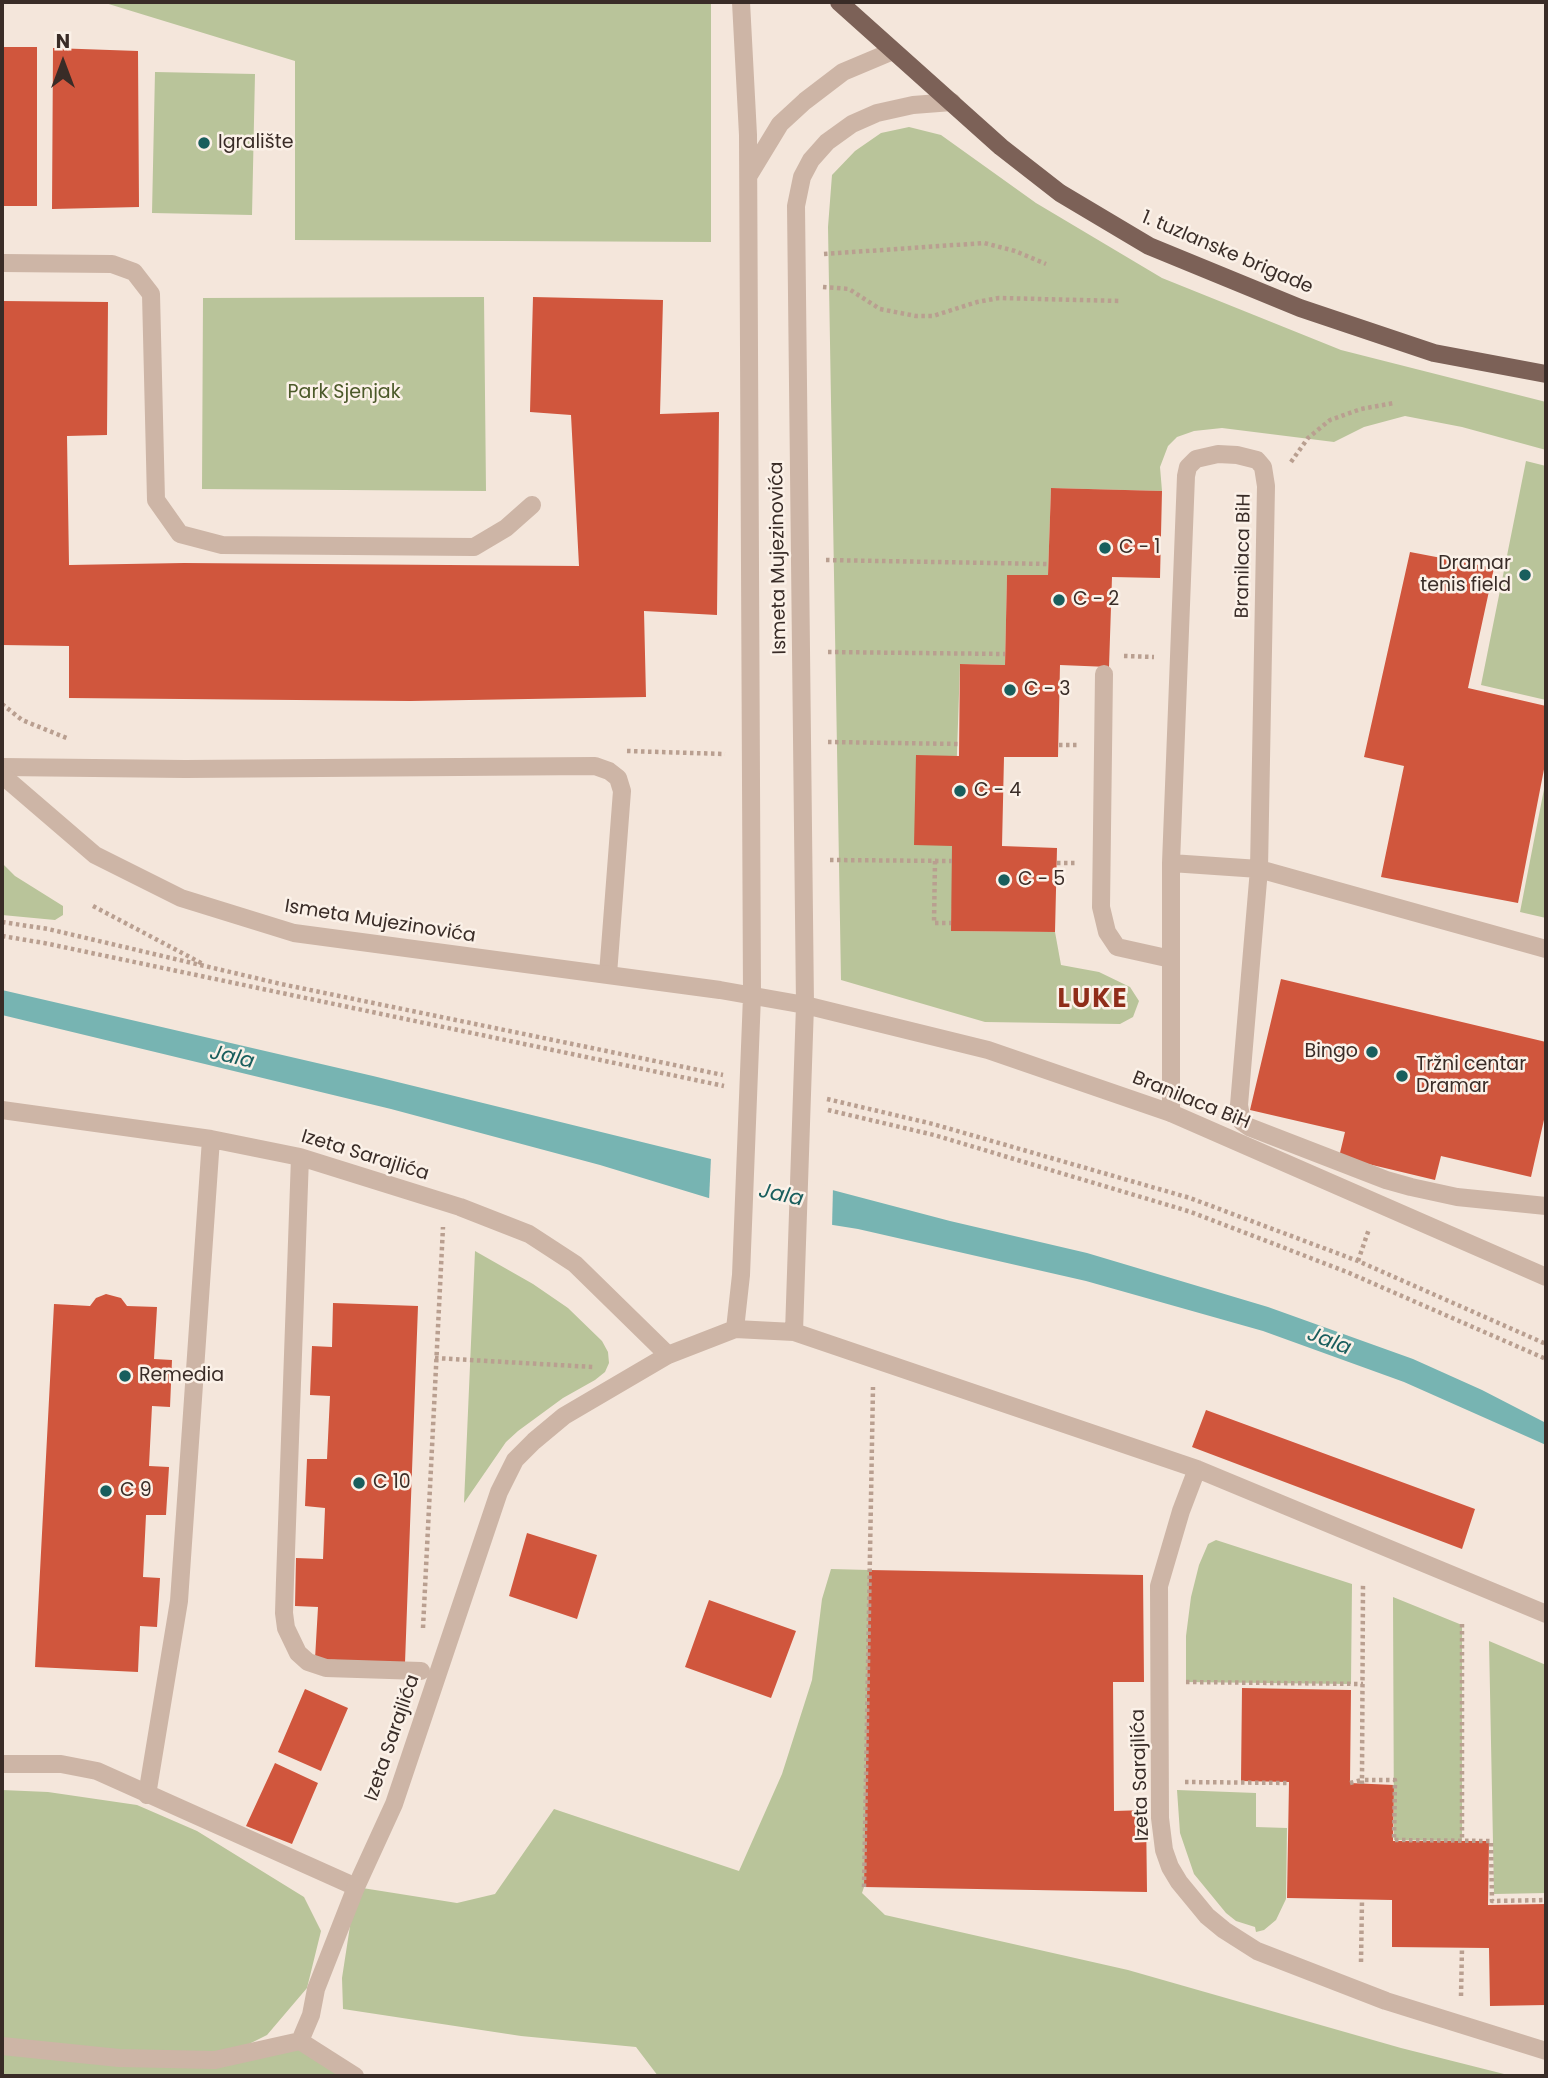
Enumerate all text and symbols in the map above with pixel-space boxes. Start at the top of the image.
north arrow [28,28,98,98]
text: N [56,28,70,55]
place label: Igralište [218,132,293,154]
marker: Igralište [196,135,212,151]
street label: 1. tuzlanske brigade [1138,207,1316,299]
park label: Park Sjenjak [288,382,400,404]
street label: Ismeta Mujezinovića [766,461,792,655]
street label: Branilaca BiH [1232,493,1256,619]
place label: C - 1 [1119,537,1160,559]
marker: C - 1 [1097,540,1113,556]
place label: Dramar tenis field [1420,553,1511,597]
marker: Dramar tenis field [1517,567,1533,583]
place label: C - 2 [1073,589,1119,611]
marker: C - 2 [1051,592,1067,608]
place label: C - 3 [1024,679,1070,701]
marker: C - 3 [1002,682,1018,698]
place label: C - 4 [974,780,1021,802]
marker: C - 4 [952,783,968,799]
place label: C - 5 [1018,869,1065,891]
marker: C - 5 [996,872,1012,888]
street label: Ismeta Mujezinovića [283,896,477,948]
district label: LUKE [1058,984,1128,1016]
water label: Jala [207,1041,257,1075]
place label: Bingo [1305,1041,1358,1063]
marker: Bingo [1364,1044,1380,1060]
place label: Tržni centar Dramar [1416,1054,1526,1098]
street label: Branilaca BiH [1129,1067,1253,1135]
marker: Tržni centar Dramar [1394,1068,1410,1084]
street label: Izeta Sarajlića [298,1126,432,1186]
water label: Jala [757,1179,805,1213]
water label: Jala [1304,1322,1354,1362]
place label: Remedia [139,1365,224,1387]
marker: Remedia [117,1368,133,1384]
place label: C 10 [373,1472,411,1494]
marker: C 10 [351,1475,367,1491]
place label: C 9 [120,1480,152,1502]
marker: C 9 [98,1483,114,1499]
street label: Izeta Sarajlića [361,1672,425,1804]
street label: Izeta Sarajlića [1127,1708,1155,1842]

